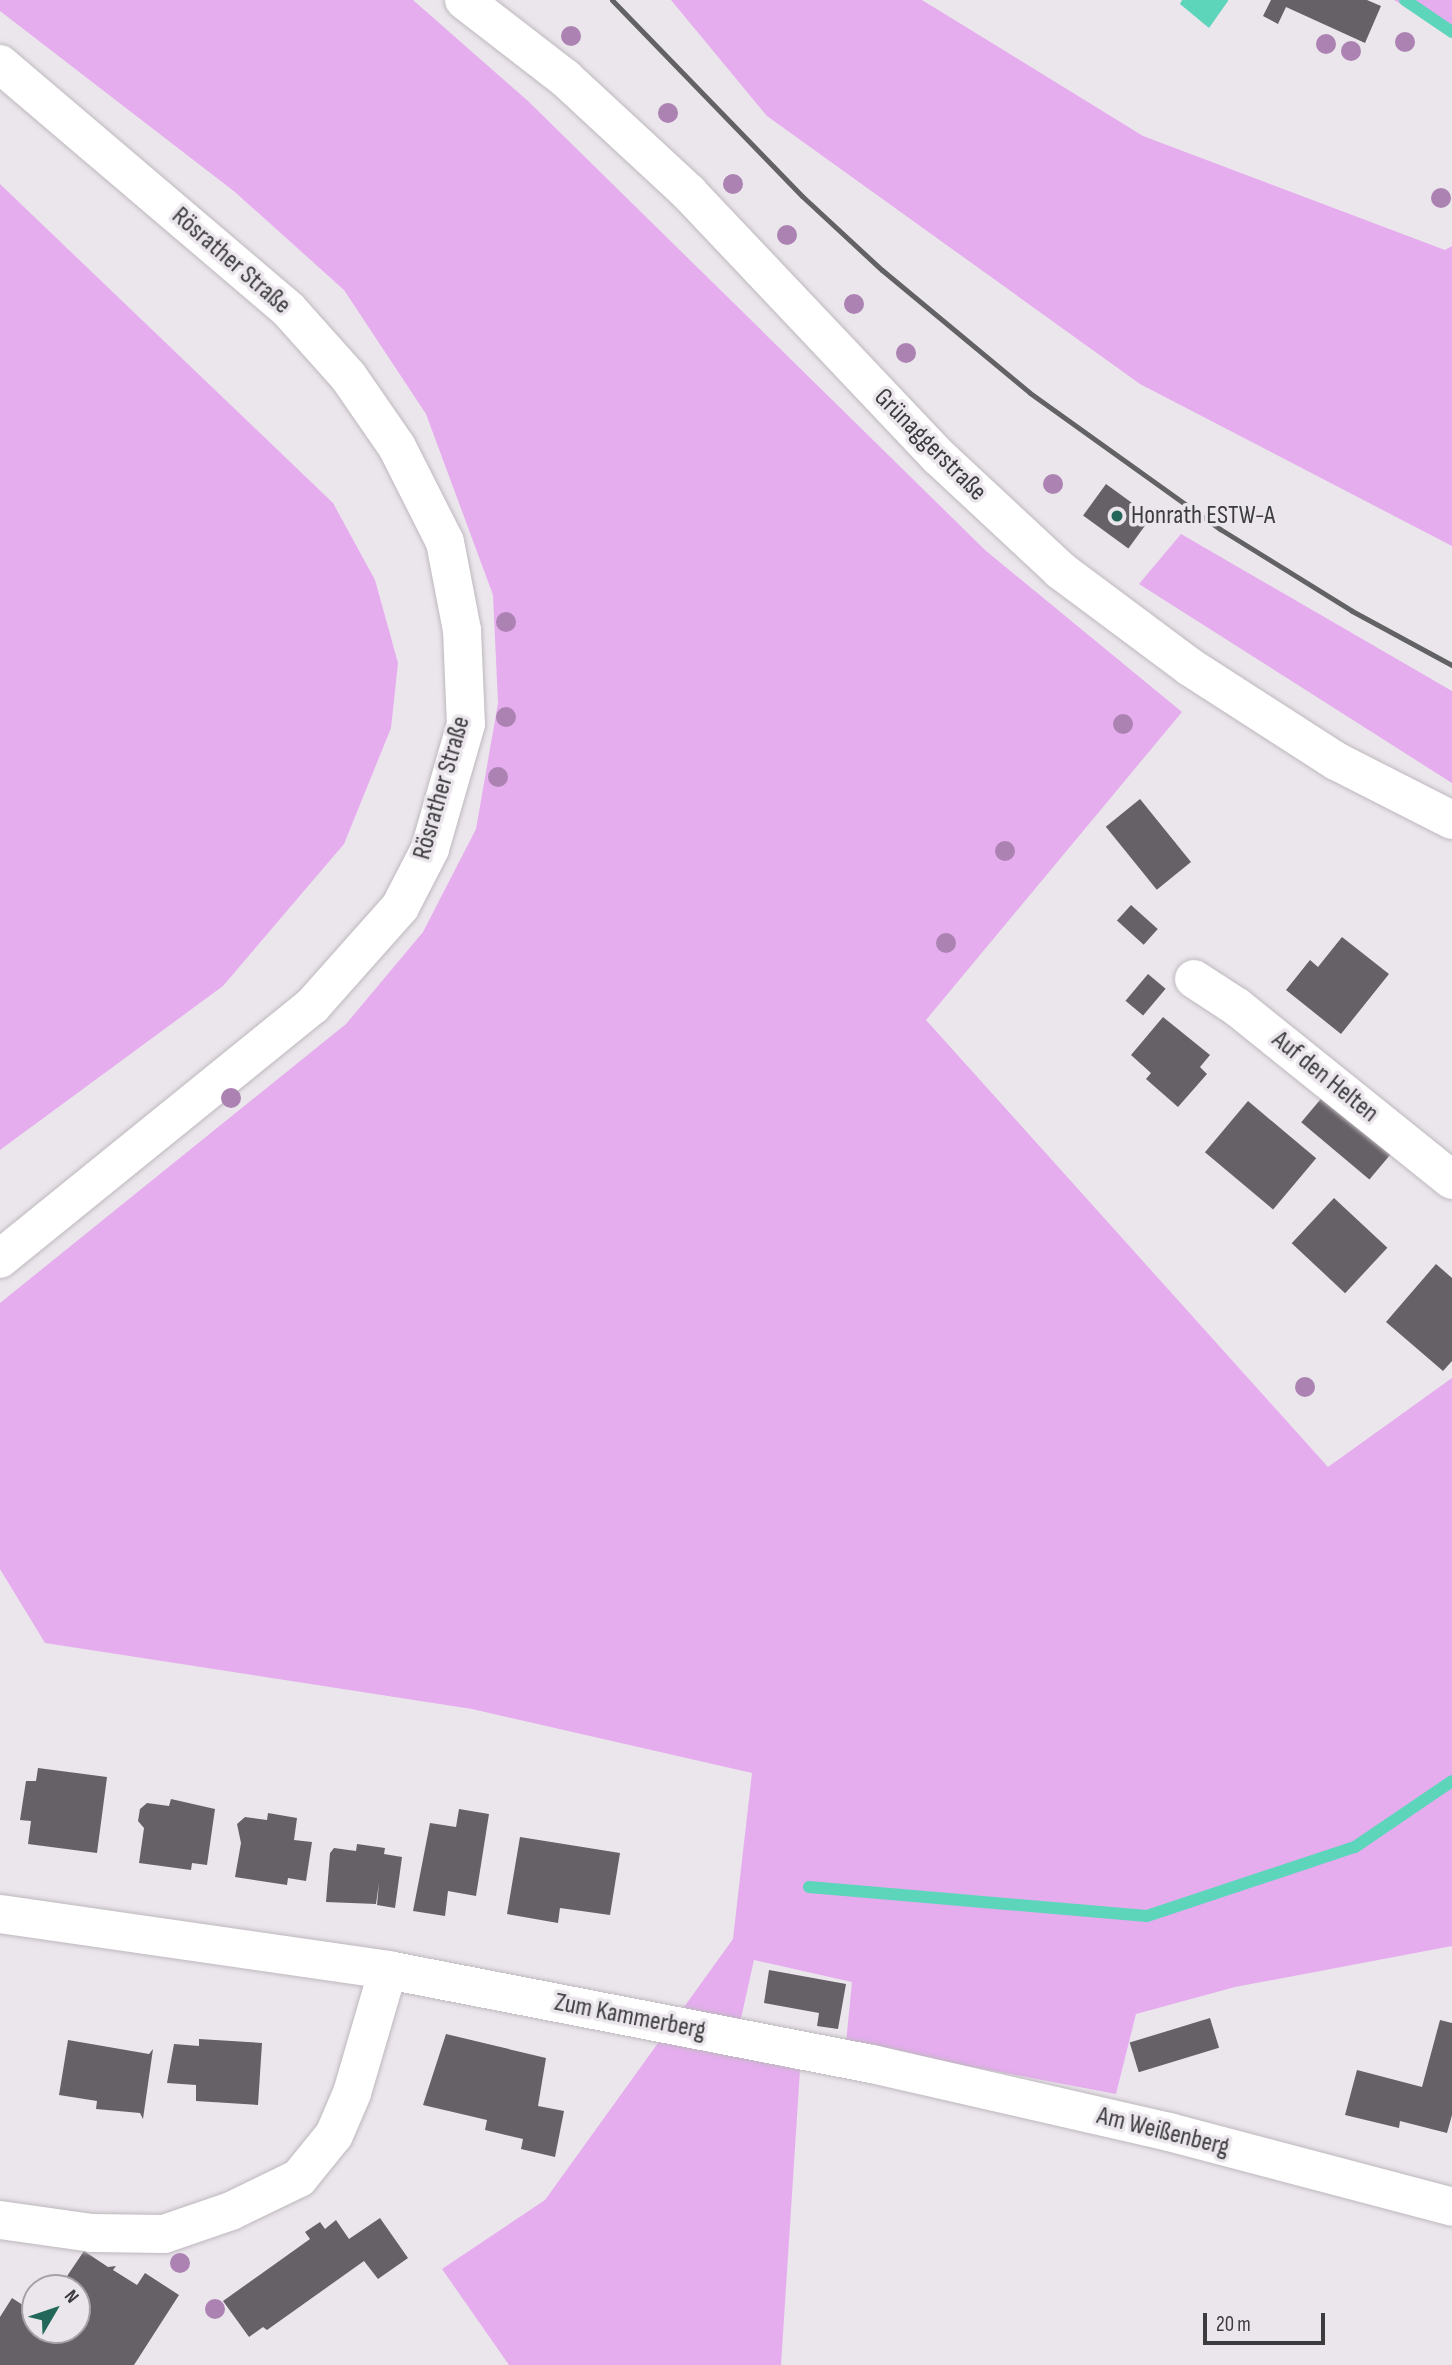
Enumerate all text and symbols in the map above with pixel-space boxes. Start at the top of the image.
street label: Rösrather Straße [165,201,297,321]
street label: Grünaggerstraße [867,382,993,508]
place label: Honrath ESTW-A [1131,500,1275,532]
marker: Honrath ESTW-A [1109,508,1125,524]
street label: Rösrather Straße [407,713,477,863]
street label: Auf den Helten [1265,1025,1385,1129]
street label: Zum Kammerberg [552,1987,708,2047]
street label: Am Weißenberg [1094,2101,1232,2163]
north arrow [21,2274,91,2344]
text: N [59,2286,83,2308]
scale bar [1207,2298,1330,2342]
text: 20 m [1216,2312,1251,2337]

